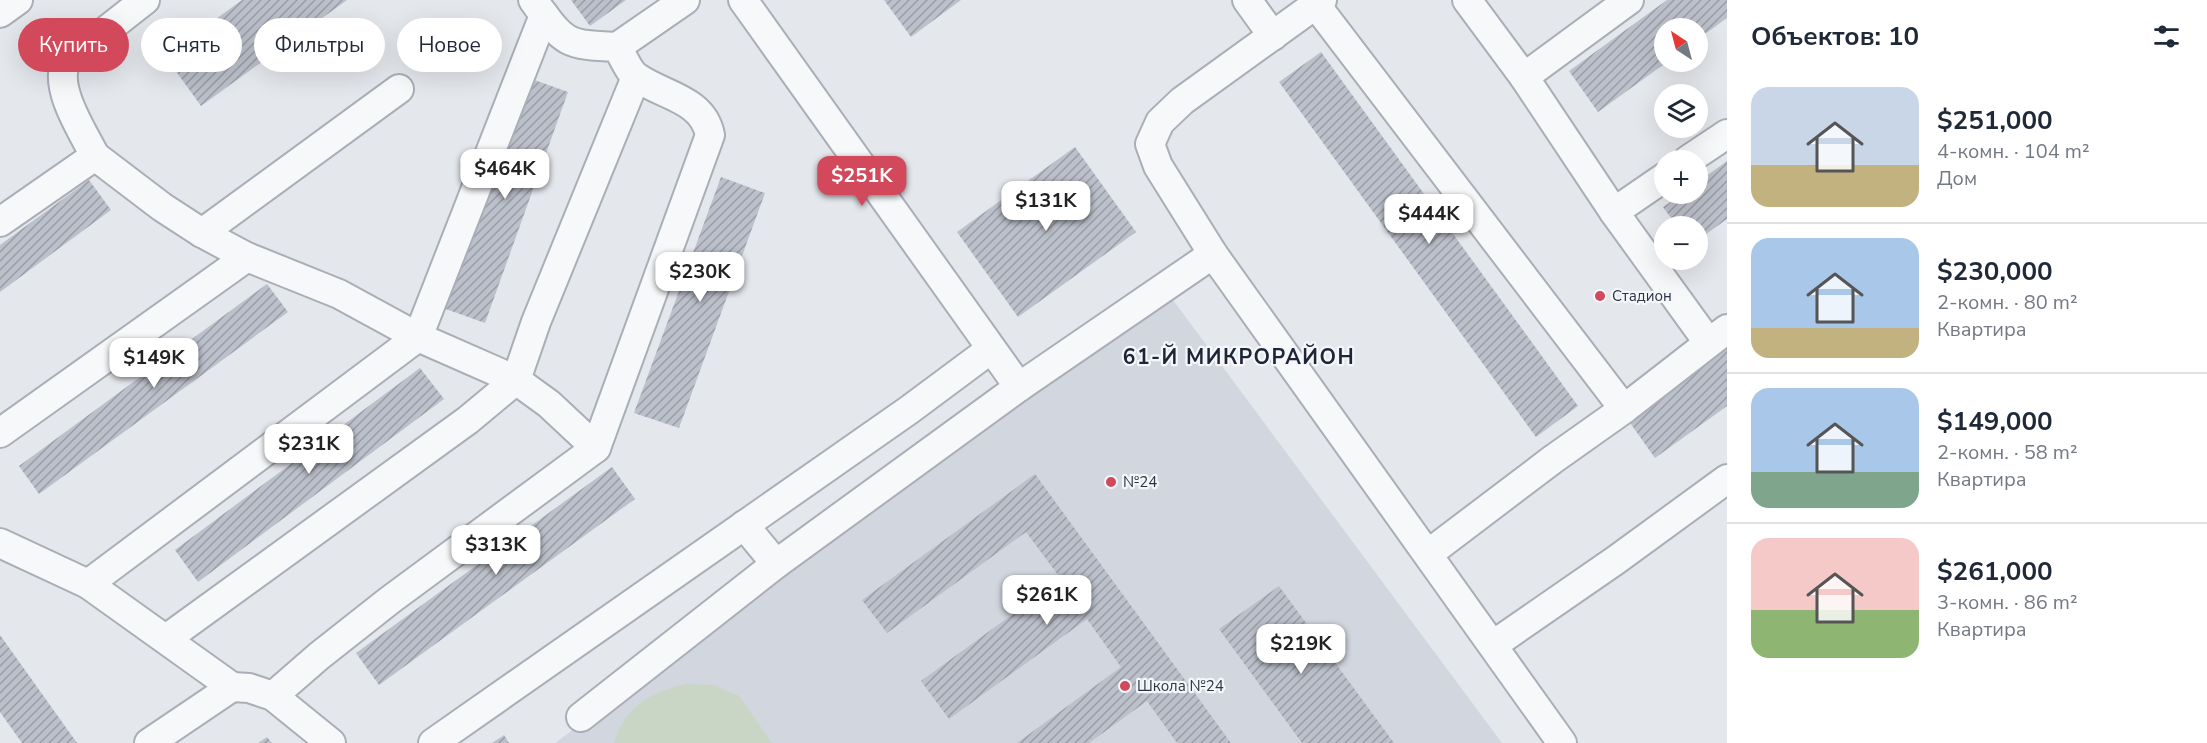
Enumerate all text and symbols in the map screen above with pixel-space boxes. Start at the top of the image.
chip: Купить [18,18,129,72]
chip: Снять [141,18,242,72]
chip: Фильтры [254,18,385,72]
chip: Новое [397,18,502,72]
north arrow [1654,18,1708,72]
map controls [1654,18,1708,270]
text: Объектов: 10 [1751,19,1919,54]
icon: filters [2150,20,2183,53]
button: layers [1654,84,1708,138]
text: $251,000 [1937,103,2053,138]
icon: home [1799,111,1871,183]
text: 4-комн. · 104 m² [1937,138,2090,165]
pin: $464K [463,149,547,200]
button: + [1654,150,1708,204]
text: $464K [474,155,536,182]
pin: $251K [820,156,904,207]
text: $251K [831,162,893,189]
text: Дом [1937,165,1977,192]
pin: $131K [1004,181,1088,232]
text: $131K [1015,187,1077,214]
pin: $444K [1387,194,1471,245]
text: $444K [1398,200,1460,227]
button: − [1654,216,1708,270]
pin: $230K [658,252,742,303]
text: $230,000 [1937,254,2053,289]
text: $230K [669,258,731,285]
icon: home [1799,262,1871,334]
place label: Стадион [1612,286,1672,306]
marker: Стадион [1593,289,1607,303]
text: 2-комн. · 80 m² [1937,289,2078,316]
text: Квартира [1937,316,2027,343]
pin: $149K [112,338,196,389]
district label: 61-Й МИКРОРАЙОН [1123,343,1355,371]
text: $149K [123,344,185,371]
text: $149,000 [1937,404,2053,439]
icon: home [1799,412,1871,484]
pin: $231K [267,424,351,475]
text: $231K [278,430,340,457]
text: 2-комн. · 58 m² [1937,439,2078,466]
text: Квартира [1937,466,2027,493]
place label: №24 [1123,472,1157,492]
marker: №24 [1104,475,1118,489]
pin: $313K [454,525,538,576]
text: $313K [465,531,527,558]
text: $261,000 [1937,554,2053,589]
icon: home [1799,562,1871,634]
pin: $261K [1005,575,1089,626]
text: $261K [1016,581,1078,608]
text: 3-комн. · 86 m² [1937,589,2078,616]
text: Квартира [1937,616,2027,643]
pin: $219K [1259,624,1343,675]
text: $219K [1270,630,1332,657]
place label: Школа №24 [1137,676,1224,696]
marker: Школа №24 [1118,679,1132,693]

